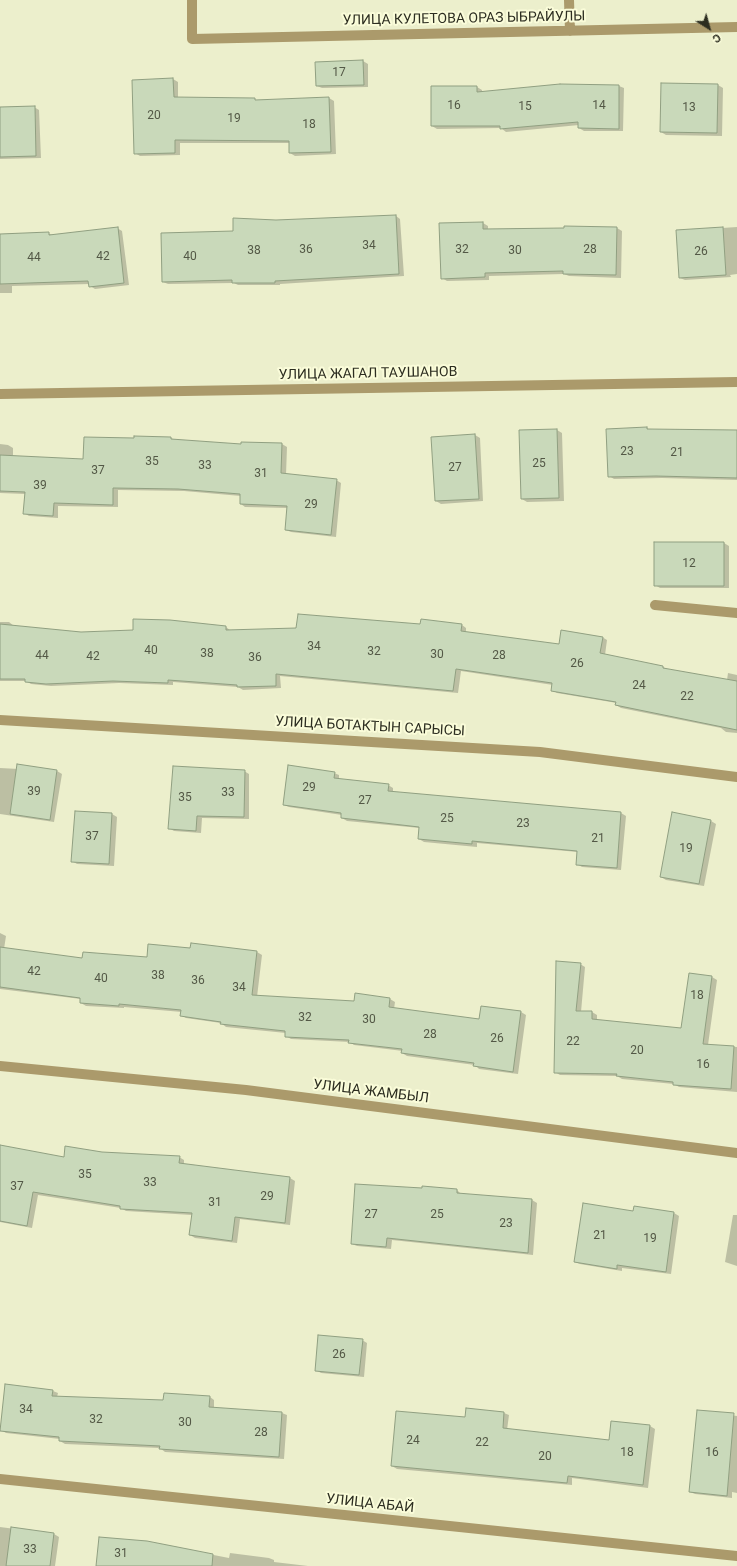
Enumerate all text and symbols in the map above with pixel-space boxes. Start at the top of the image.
street label: УЛИЦА КУЛЕТОВА ОРАЗ ЫБРАЙУЛЫ [343,8,585,30]
north arrow [689,8,729,48]
text: С [710,31,723,45]
house number: 17 [332,66,346,80]
house number: 16 [447,99,461,113]
house number: 14 [592,99,606,113]
house number: 15 [518,100,532,114]
house number: 13 [682,101,696,115]
house number: 20 [147,109,161,123]
house number: 19 [227,112,241,126]
house number: 18 [302,118,316,132]
house number: 34 [362,239,376,253]
house number: 36 [299,243,313,257]
house number: 32 [455,243,469,257]
house number: 28 [583,243,597,257]
house number: 38 [247,244,261,258]
house number: 30 [508,244,522,258]
house number: 26 [694,245,708,259]
house number: 42 [96,250,110,264]
house number: 40 [183,250,197,264]
house number: 44 [27,251,41,265]
street label: УЛИЦА ЖАГАЛ ТАУШАНОВ [278,364,458,384]
house number: 23 [620,445,634,459]
house number: 21 [670,446,684,460]
house number: 35 [145,455,159,469]
house number: 25 [532,457,546,471]
house number: 33 [198,459,212,473]
house number: 27 [448,461,462,475]
house number: 37 [91,464,105,478]
house number: 31 [254,467,268,481]
house number: 39 [33,479,47,493]
house number: 29 [304,498,318,512]
house number: 12 [682,557,696,571]
house number: 34 [307,640,321,654]
house number: 40 [144,644,158,658]
house number: 32 [367,645,381,659]
house number: 38 [200,647,214,661]
house number: 30 [430,648,444,662]
house number: 44 [35,649,49,663]
house number: 28 [492,649,506,663]
house number: 42 [86,650,100,664]
house number: 36 [248,651,262,665]
house number: 26 [570,657,584,671]
house number: 24 [632,679,646,693]
house number: 22 [680,690,694,704]
street label: УЛИЦА БОТАКТЫН САРЫСЫ [275,714,465,740]
house number: 29 [302,781,316,795]
house number: 39 [27,785,41,799]
house number: 33 [221,786,235,800]
house number: 35 [178,791,192,805]
house number: 27 [358,794,372,808]
house number: 25 [440,812,454,826]
house number: 23 [516,817,530,831]
house number: 37 [85,830,99,844]
house number: 21 [591,832,605,846]
house number: 19 [679,842,693,856]
house number: 42 [27,965,41,979]
house number: 38 [151,969,165,983]
house number: 40 [94,972,108,986]
house number: 36 [191,974,205,988]
house number: 34 [232,981,246,995]
house number: 18 [690,989,704,1003]
house number: 32 [298,1011,312,1025]
house number: 30 [362,1013,376,1027]
house number: 28 [423,1028,437,1042]
house number: 26 [490,1032,504,1046]
house number: 22 [566,1035,580,1049]
house number: 20 [630,1044,644,1058]
house number: 16 [696,1058,710,1072]
street label: УЛИЦА ЖАМБЫЛ [312,1077,430,1107]
house number: 35 [78,1168,92,1182]
house number: 33 [143,1176,157,1190]
house number: 37 [10,1180,24,1194]
house number: 29 [260,1190,274,1204]
house number: 31 [208,1196,222,1210]
house number: 27 [364,1208,378,1222]
house number: 25 [430,1208,444,1222]
house number: 23 [499,1217,513,1231]
house number: 21 [593,1229,607,1243]
house number: 19 [643,1232,657,1246]
house number: 26 [332,1348,346,1362]
house number: 34 [19,1403,33,1417]
house number: 32 [89,1413,103,1427]
house number: 30 [178,1416,192,1430]
house number: 28 [254,1426,268,1440]
house number: 24 [406,1434,420,1448]
house number: 22 [475,1436,489,1450]
house number: 18 [620,1446,634,1460]
house number: 16 [705,1446,719,1460]
house number: 20 [538,1450,552,1464]
street label: УЛИЦА АБАЙ [325,1491,415,1517]
house number: 33 [23,1543,37,1557]
house number: 31 [114,1547,128,1561]

